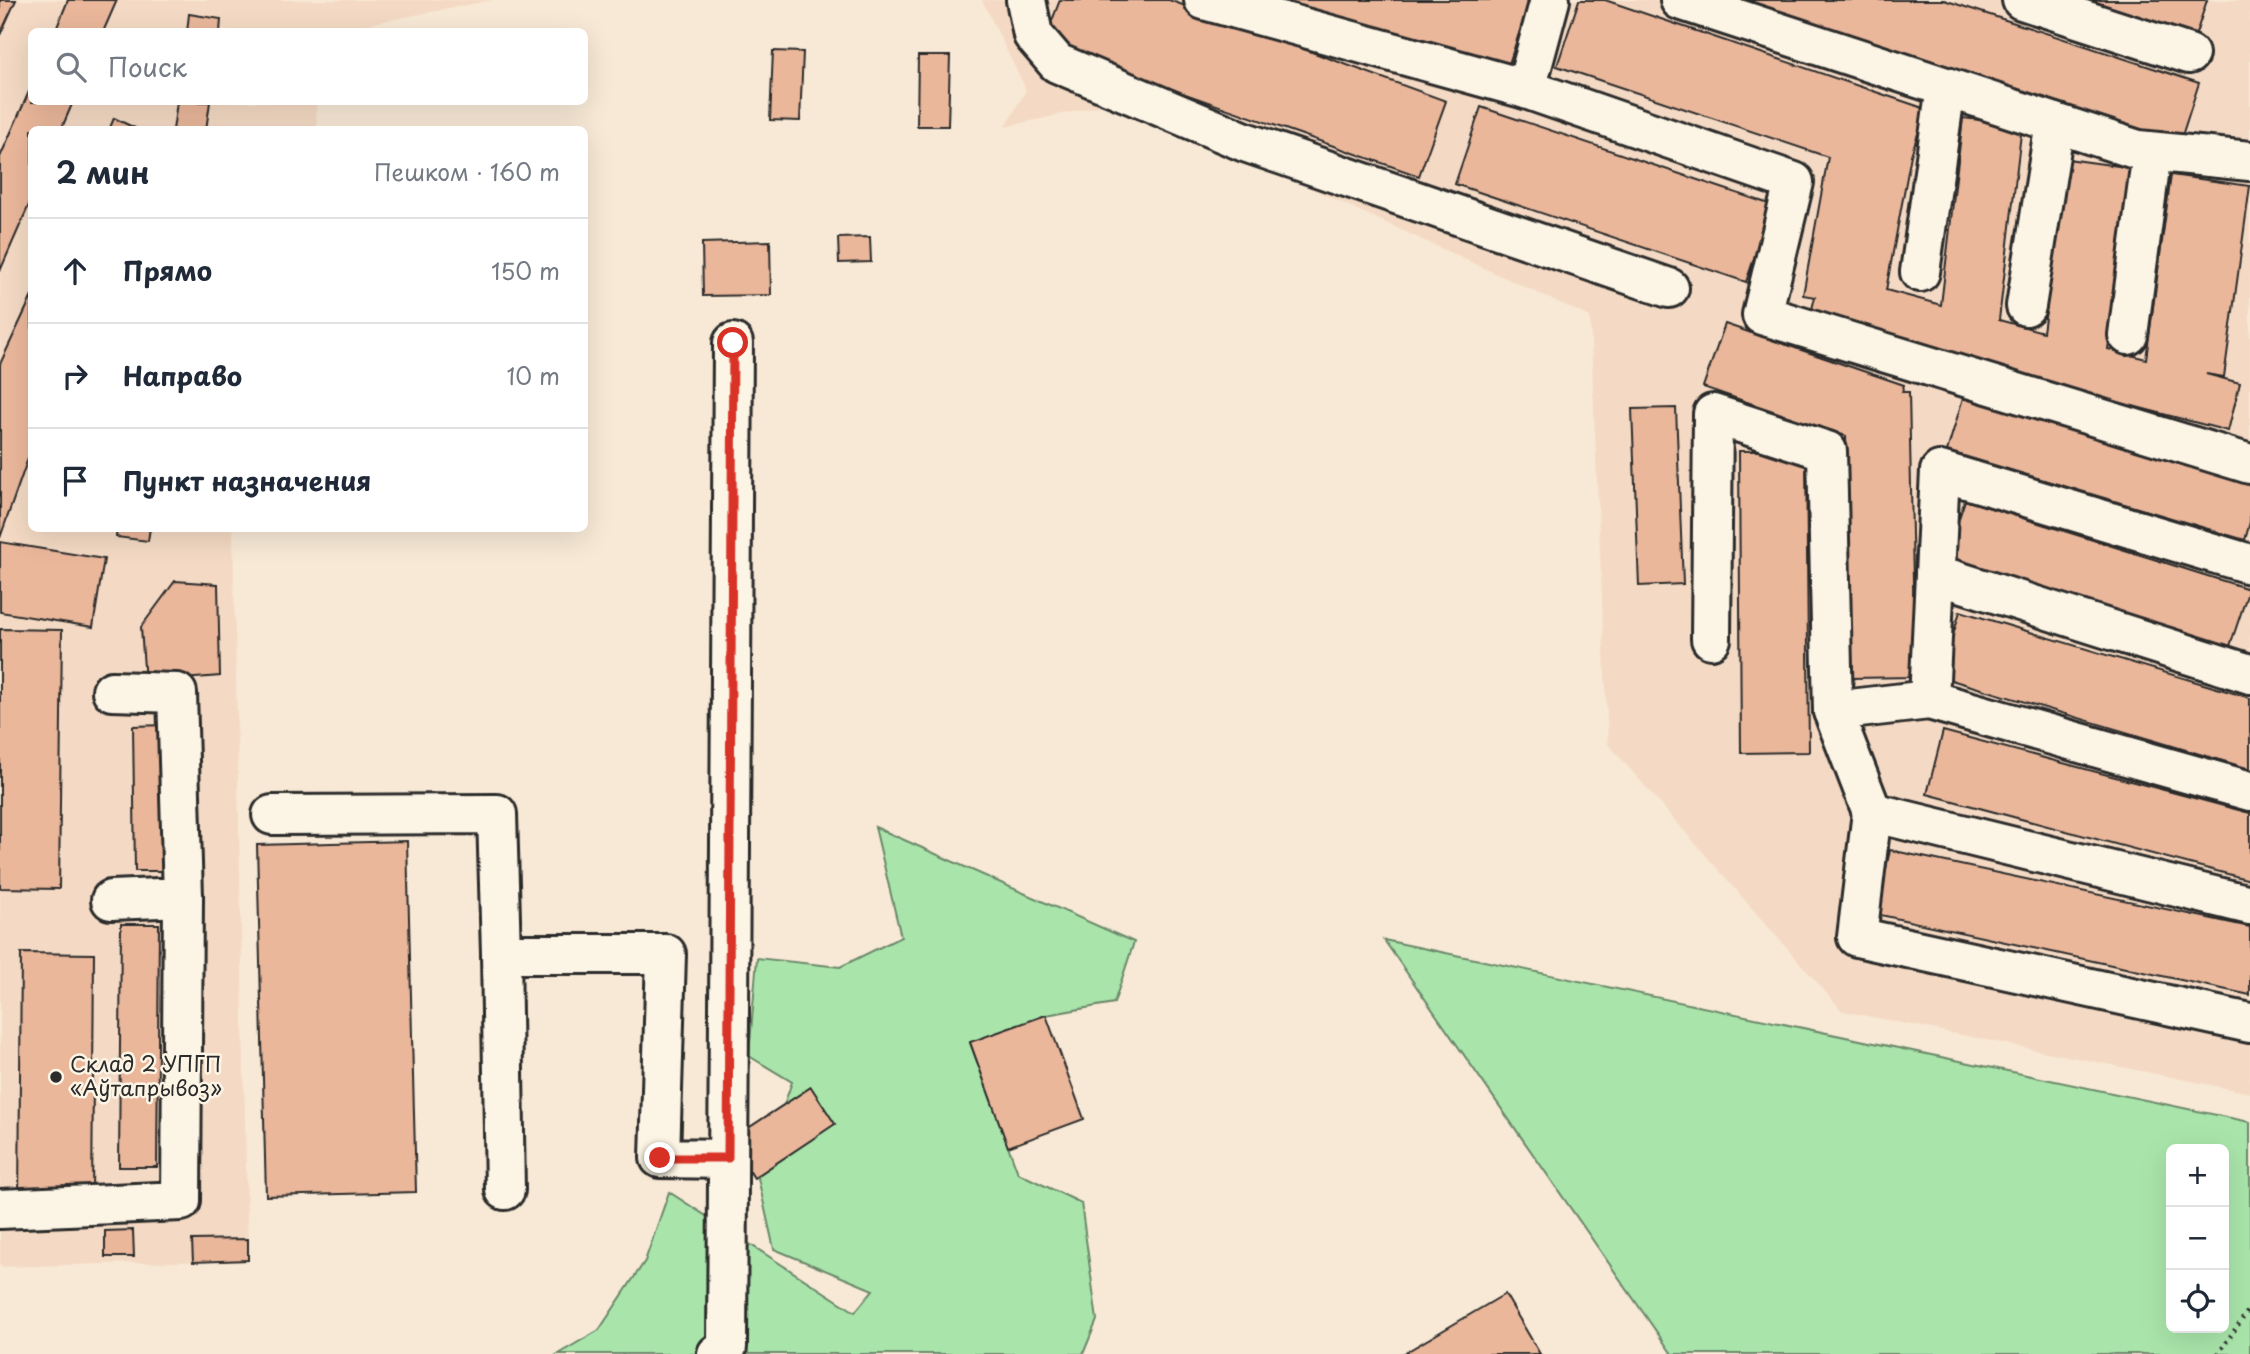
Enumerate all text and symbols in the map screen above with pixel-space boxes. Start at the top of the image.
search box [28,28,588,105]
text: Поиск [108,47,187,86]
icon: search [52,48,90,86]
text: 2 мин [56,149,150,194]
text: Пешком · 160 m [374,154,560,189]
text: Прямо [123,251,212,290]
icon: ahead [56,252,94,290]
text: 150 m [491,253,560,288]
route start [717,327,748,358]
text: Направо [123,356,242,395]
icon: right [56,357,94,395]
text: 10 m [506,358,560,393]
text: Пункт назначения [123,461,371,500]
icon: arrive [56,462,94,500]
place label: Склад 2 УПГП «Аўтапрывоз» [70,1047,222,1103]
marker: Склад 2 УПГП «Аўтапрывоз» [48,1069,64,1085]
route end [644,1142,675,1173]
map controls [2166,1144,2229,1333]
button: + [2166,1144,2229,1207]
button: − [2166,1207,2229,1270]
button: locate [2166,1270,2229,1333]

